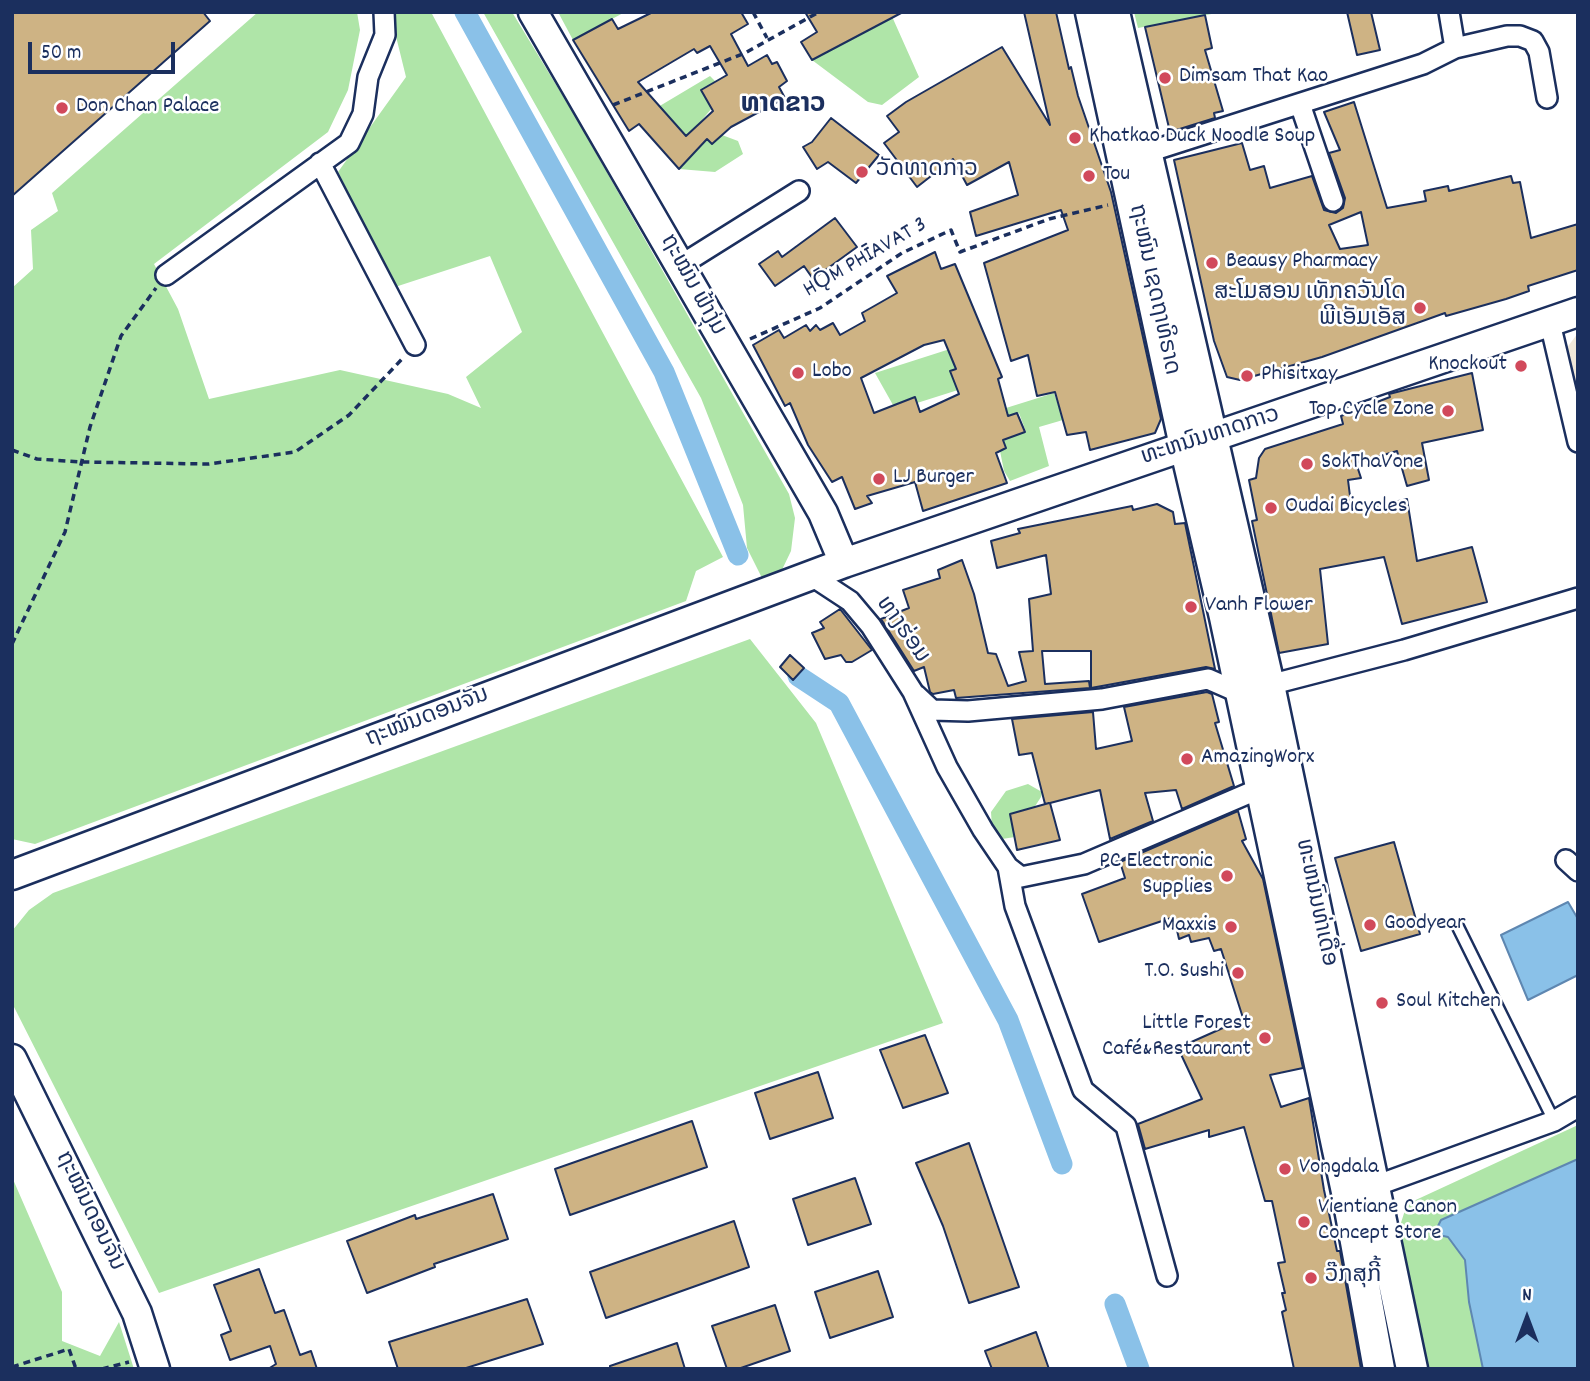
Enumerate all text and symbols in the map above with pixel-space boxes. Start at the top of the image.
scale bar [32,28,178,72]
text: 50 m [41,39,81,69]
place label: Dimsam That Kao [1179,64,1328,92]
marker: Dimsam That Kao [1157,70,1173,86]
district label: ທາດຂາວ [741,91,825,123]
place label: Don Chan Palace [76,94,219,122]
marker: Don Chan Palace [54,100,70,116]
place label: Khatkao Duck Noodle Soup [1089,124,1315,152]
marker: Khatkao Duck Noodle Soup [1067,130,1083,146]
place label: ວັດທາດກາວ [876,158,978,186]
place label: Tou [1103,162,1130,190]
marker: ວັດທາດກາວ [854,164,870,180]
marker: Tou [1081,168,1097,184]
street label: ຖະໜົນ ເຊດຖາທິຣາດ [1120,202,1184,378]
street label: HǬM PHĪAVAT 3 [799,213,933,305]
street label: ຖະໝົນ ຟ້າງຸ່ມ [652,230,730,342]
place label: Beausy Pharmacy [1226,249,1377,277]
marker: Beausy Pharmacy [1204,255,1220,271]
place label: ສະໂມສອນ ເທັກຄວັນໂດ ພີເອັມເອັສ [1214,281,1406,335]
marker: ສະໂມສອນ ເທັກຄວັນໂດ ພີເອັມເອັສ [1412,300,1428,316]
place label: Knockout [1428,352,1507,380]
marker: Knockout [1513,358,1529,374]
place label: Lobo [812,359,852,387]
place label: Phisitxay [1261,362,1337,390]
marker: Lobo [790,365,806,381]
marker: Phisitxay [1239,368,1255,384]
place label: Top Cycle Zone [1309,397,1434,425]
street label: ທະຫນົນທາດກາວ [1138,403,1284,473]
marker: Top Cycle Zone [1440,403,1456,419]
place label: SokThaVone [1321,450,1423,478]
marker: SokThaVone [1299,456,1315,472]
place label: LJ Burger [893,465,974,493]
marker: LJ Burger [871,471,887,487]
place label: Oudai Bicycles [1285,494,1407,522]
marker: Oudai Bicycles [1263,500,1279,516]
street label: ທາງຮ່ອມ [868,592,934,670]
place label: Vanh Flower [1205,593,1313,621]
marker: Vanh Flower [1183,599,1199,615]
street label: ຖະໝົນດອນຈັນ [362,683,494,755]
place label: AmazingWorx [1201,745,1314,773]
marker: AmazingWorx [1179,751,1195,767]
street label: ທະຫນົນທ່າເດື່ອ [1287,837,1341,969]
place label: PC Electronic Supplies [1099,849,1213,903]
marker: PC Electronic Supplies [1219,868,1235,884]
place label: Goodyear [1384,911,1466,939]
place label: Maxxis [1162,913,1217,941]
marker: Goodyear [1362,917,1378,933]
marker: Maxxis [1223,919,1239,935]
place label: T.O. Sushi [1144,959,1224,987]
marker: T.O. Sushi [1230,965,1246,981]
place label: Soul Kitchen [1396,989,1501,1017]
marker: Soul Kitchen [1374,995,1390,1011]
place label: Little Forest Café&Restaurant [1102,1011,1251,1065]
marker: Little Forest Café&Restaurant [1257,1030,1273,1046]
street label: ຖະໝົນດອນຈັນ [47,1148,129,1276]
place label: Vongdala [1299,1155,1379,1183]
marker: Vongdala [1277,1161,1293,1177]
place label: Vientiane Canon Concept Store [1318,1195,1457,1249]
marker: Vientiane Canon Concept Store [1296,1214,1312,1230]
place label: ວ໊ກສຸກີ້ [1325,1264,1381,1292]
marker: ວ໊ກສຸກີ້ [1303,1270,1319,1286]
north arrow [1492,1283,1562,1353]
text: N [1522,1283,1532,1310]

